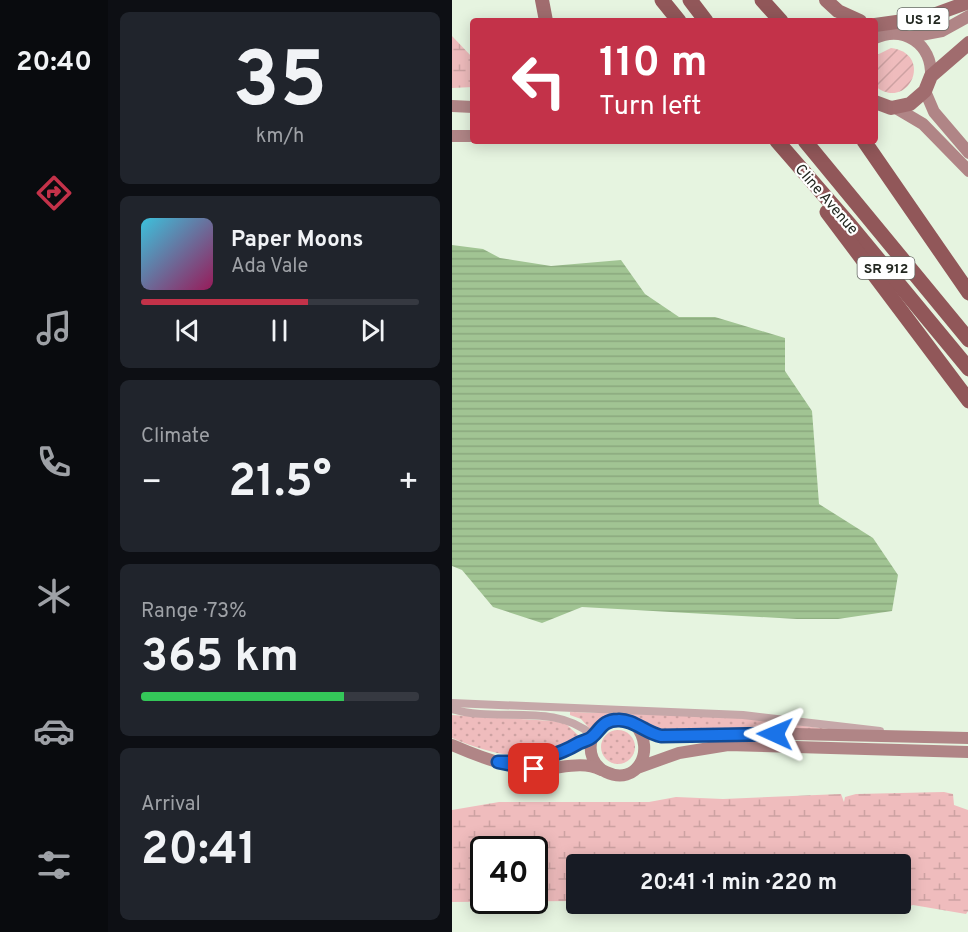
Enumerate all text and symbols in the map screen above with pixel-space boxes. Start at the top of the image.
road number: US 12 [898,8,948,30]
text: 35 [233,35,327,134]
text: 110 m [599,38,708,91]
icon: left [500,42,578,120]
text: 20:40 [16,46,92,80]
text: Turn left [599,90,701,124]
text: km/h [256,124,304,150]
street label: Cline Avenue [790,161,862,239]
icon: directions [33,172,75,214]
text: Paper Moons [231,227,363,254]
text: Ada Vale [231,254,308,280]
road number: SR 912 [858,257,914,279]
icon: music [33,307,75,349]
icon: previous [171,314,204,347]
icon: pause [263,314,296,347]
icon: next [356,314,389,347]
text: Climate [141,424,210,450]
icon: phone [33,441,75,483]
text: 21.5° [229,455,331,512]
text: − [141,463,162,505]
text: + [398,463,419,505]
icon: climate [33,575,75,617]
text: Range · 73% [141,599,247,625]
text: 365 km [141,630,299,687]
position arrow [743,702,807,766]
icon: car [33,710,75,752]
pin [508,743,559,794]
icon: arrive [517,752,550,785]
text: Arrival [141,792,201,818]
text: 20:41 [141,823,256,880]
speed limit sign: 40 [470,836,548,914]
icon: filters [33,844,75,886]
text: 20:41 · 1 min · 220 m [640,870,837,897]

